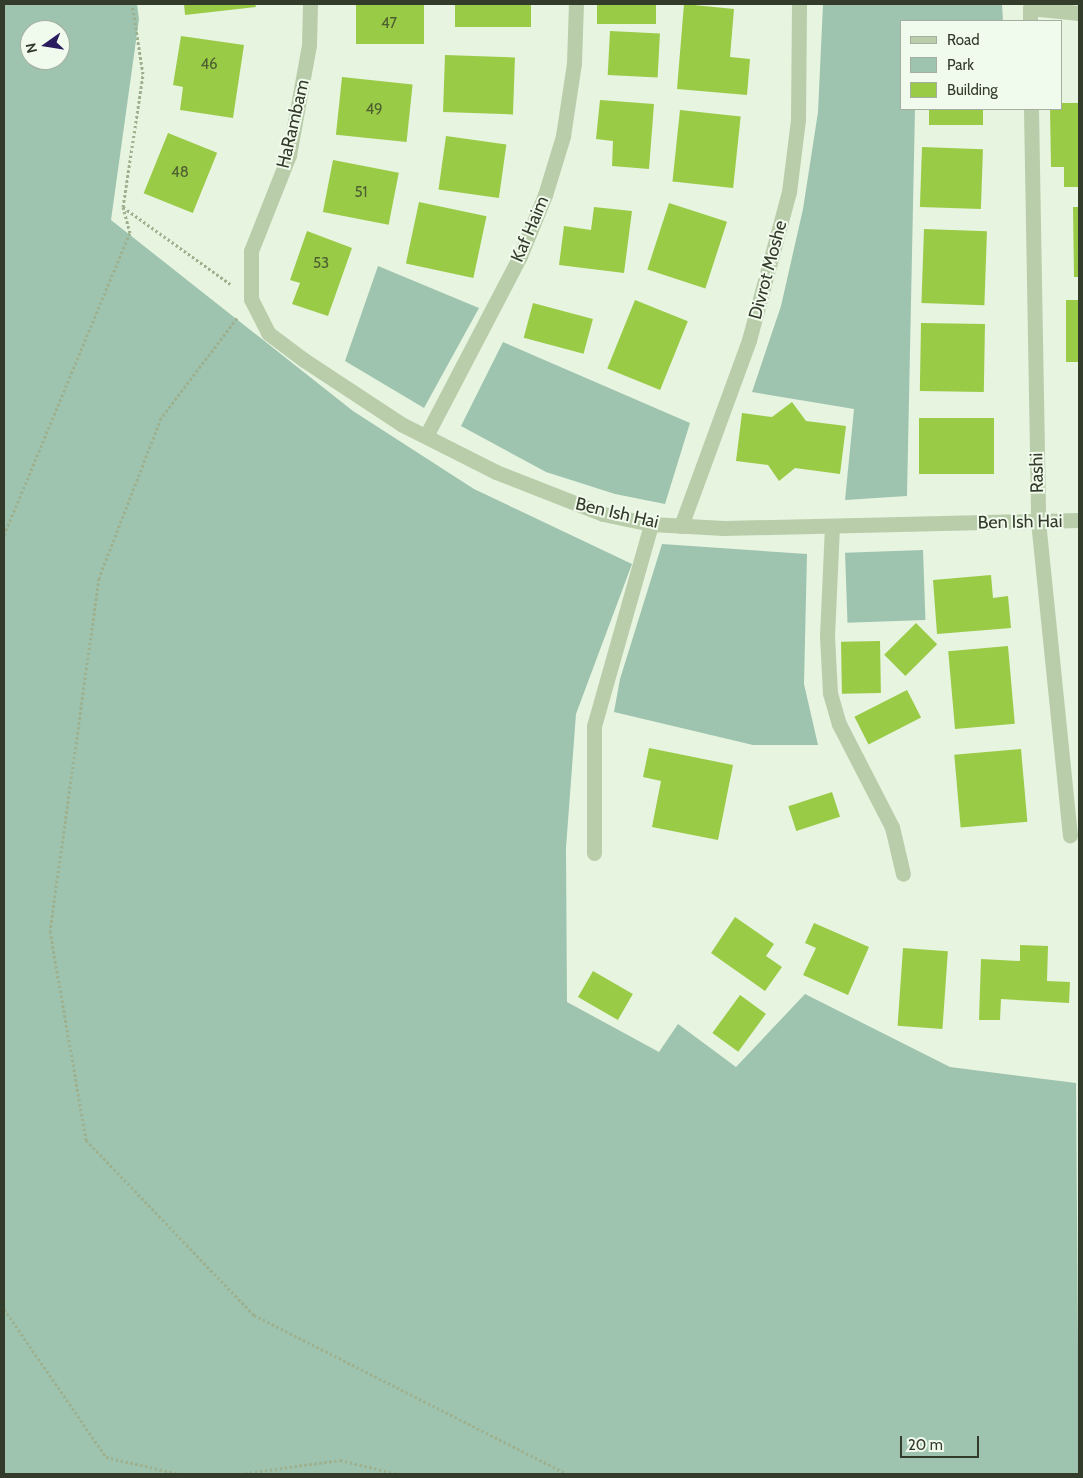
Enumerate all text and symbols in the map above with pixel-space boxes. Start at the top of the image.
house number: 47 [381,15,397,33]
north arrow [20,20,70,70]
legend [900,20,1063,110]
text: Road [947,31,980,49]
text: N [21,41,41,55]
house number: 46 [200,56,218,74]
text: Park [947,56,974,74]
street label: HaRambam [272,77,314,171]
text: Building [947,81,998,99]
house number: 49 [365,101,383,119]
house number: 48 [171,164,189,182]
house number: 51 [354,184,368,202]
street label: Kaf Haim [506,193,554,265]
street label: Divrot Moshe [744,218,792,322]
house number: 53 [313,255,329,273]
street label: Rashi [1026,453,1048,493]
street label: Ben Ish Hai [573,493,661,533]
street label: Ben Ish Hai [977,510,1063,534]
scale bar [903,1426,982,1458]
text: 20 m [908,1436,943,1454]

